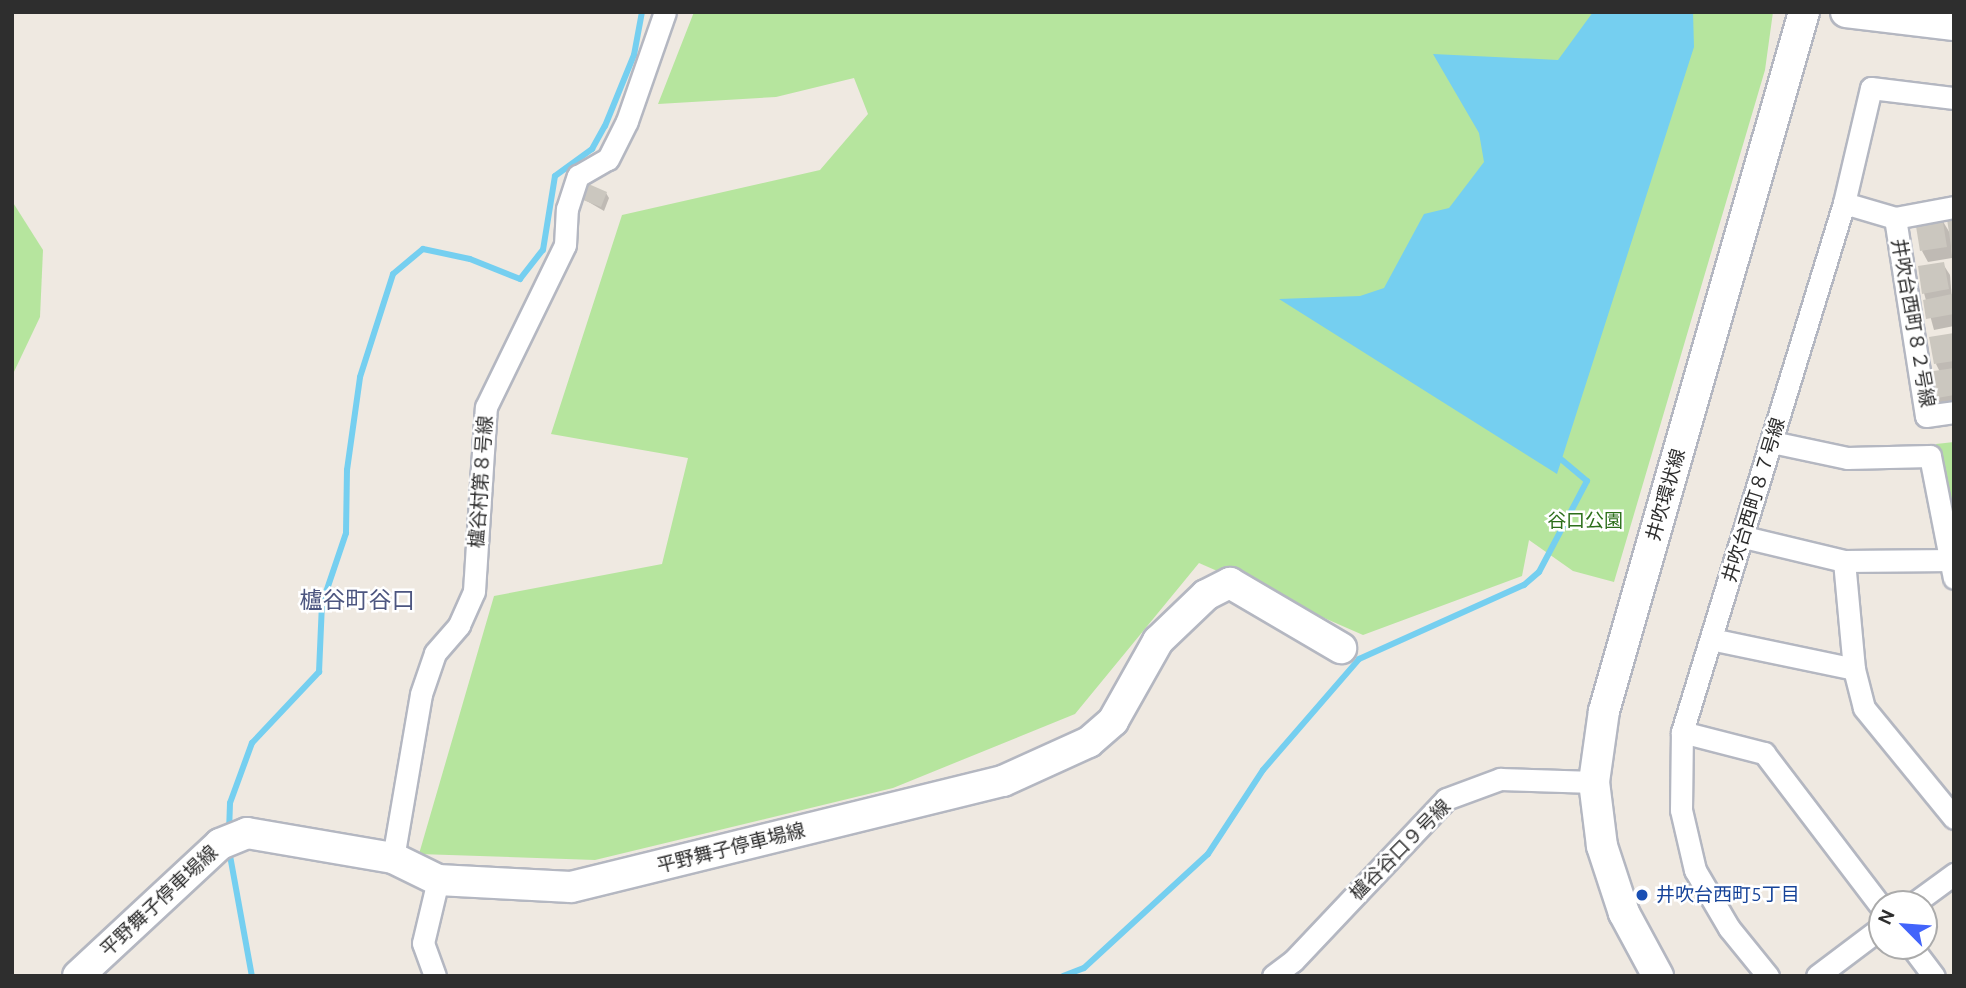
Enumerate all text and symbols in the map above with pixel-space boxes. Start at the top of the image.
street label: 井吹台西町８２号線 [1887,237,1939,409]
street label: 櫨谷村第８号線 [465,415,497,549]
street label: 井吹台西町８７号線 [1718,415,1790,585]
street label: 井吹環状線 [1642,446,1690,544]
park label: 谷口公園 [1547,510,1623,532]
district label: 櫨谷町谷口 [300,586,414,614]
street label: 櫨谷谷口９号線 [1345,795,1455,905]
street label: 平野舞子停車場線 [654,819,808,877]
street label: 平野舞子停車場線 [96,841,222,961]
place label: 井吹台西町5丁目 [1656,884,1800,906]
marker: 井吹台西町5丁目 [1634,887,1650,903]
north arrow [1868,890,1938,960]
text: N [1873,906,1899,928]

